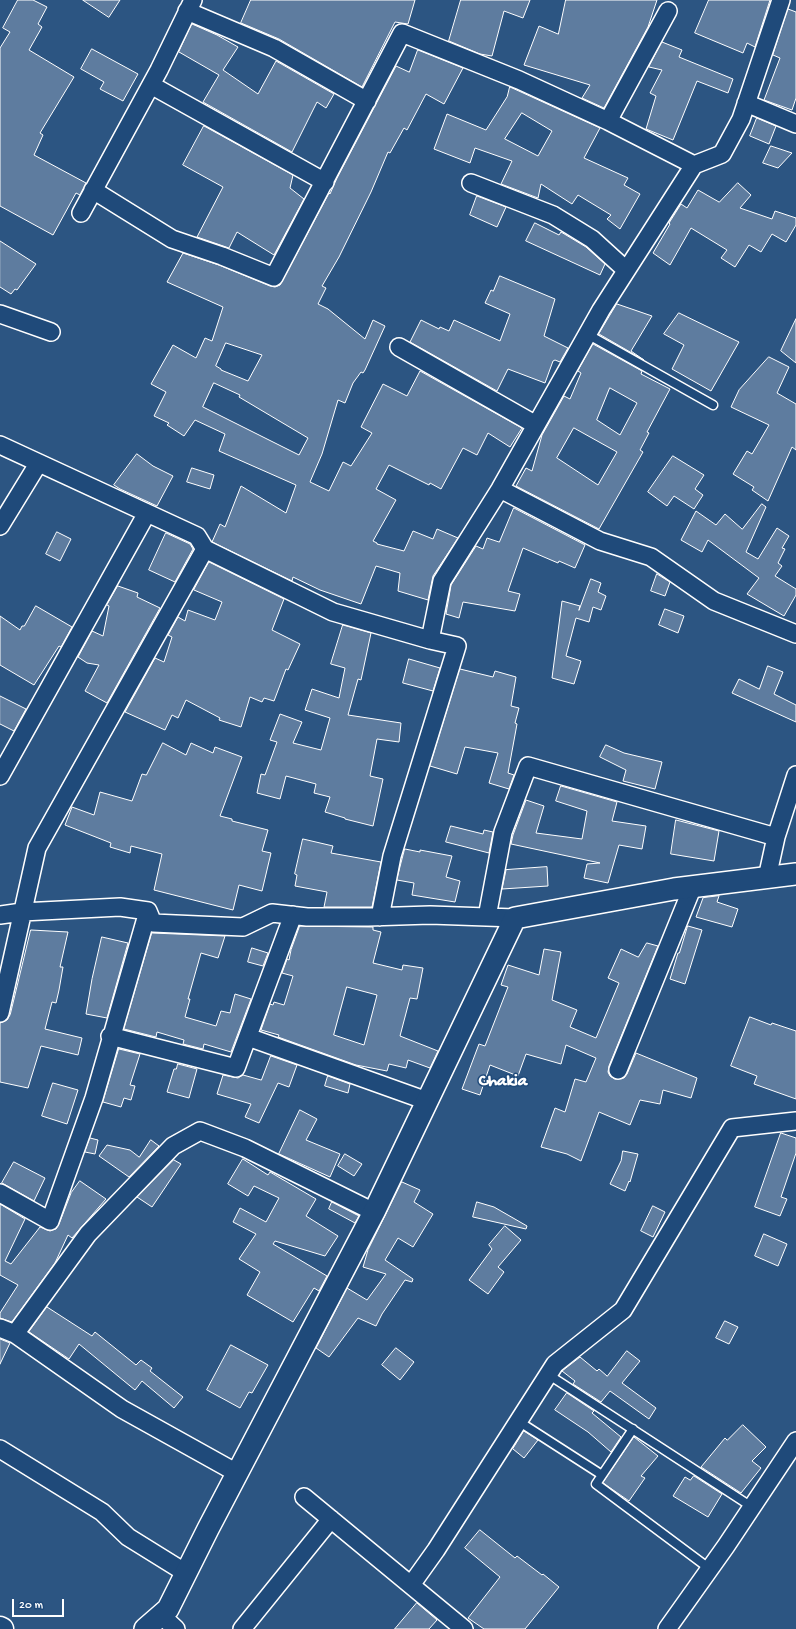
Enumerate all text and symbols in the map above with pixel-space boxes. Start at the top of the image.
district label: Chakia [479,1072,527,1092]
scale bar [14,1591,66,1617]
text: 20 m [19,1599,43,1613]

